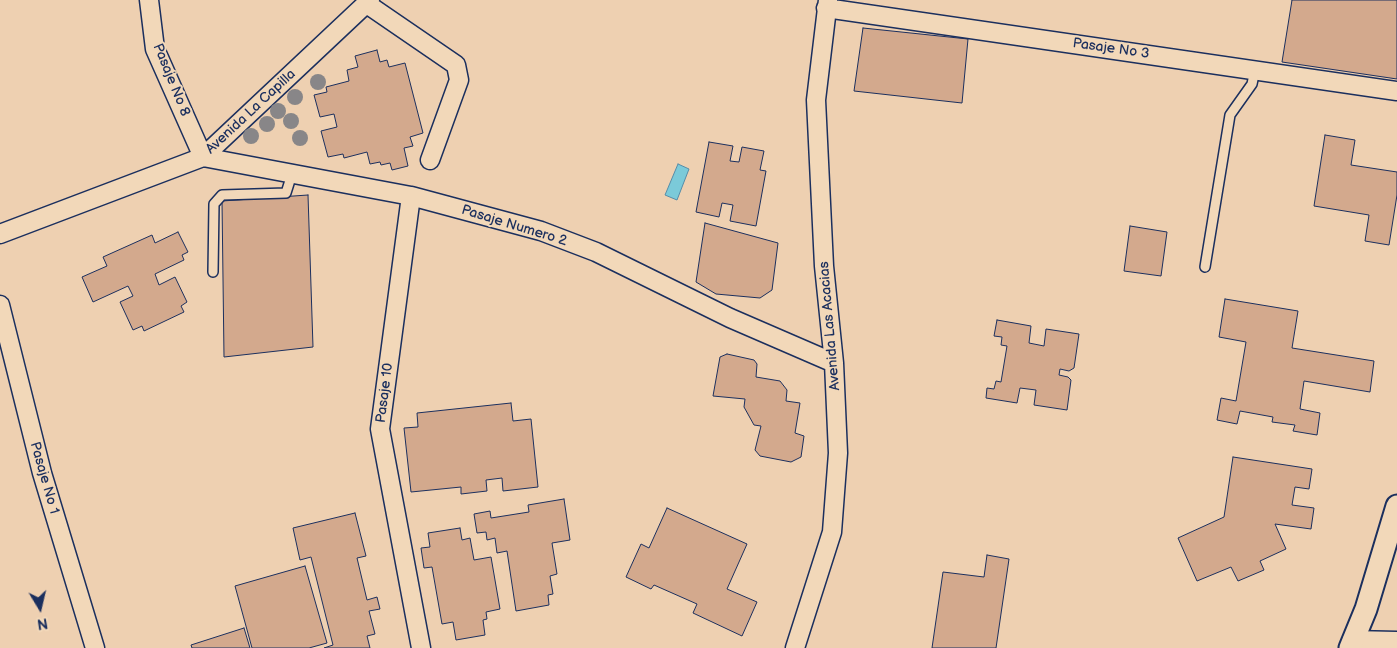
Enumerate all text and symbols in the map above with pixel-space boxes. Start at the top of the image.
street label: Pasaje No 3 [1072,35,1150,63]
street label: Pasaje No 8 [149,41,193,119]
street label: Avenida La Capilla [203,66,299,158]
street label: Pasaje Numero 2 [459,202,569,250]
street label: Avenida Las Acacias [816,261,844,391]
street label: Pasaje 10 [373,362,397,424]
street label: Pasaje No 1 [26,440,62,516]
north arrow [15,583,65,633]
text: N [36,614,49,633]

